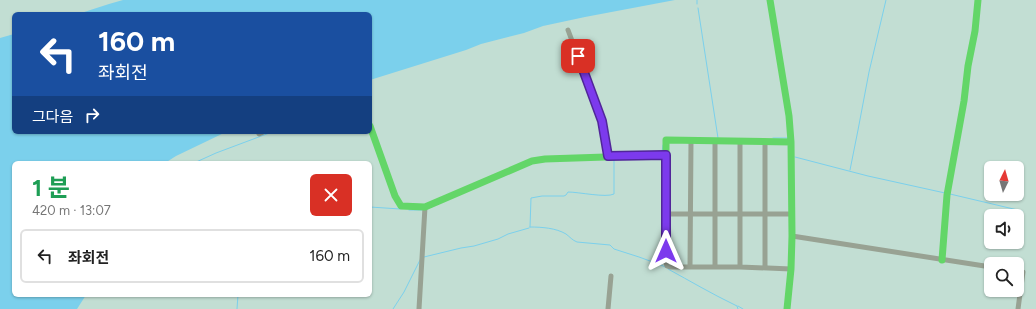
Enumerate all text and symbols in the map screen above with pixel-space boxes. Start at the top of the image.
text: 160 m [98,24,175,58]
icon: left [32,28,84,80]
pin [561,39,595,73]
icon: arrive [567,45,589,67]
text: 좌회전 [98,62,148,84]
icon: right [81,104,103,126]
text: 그다음 [32,108,73,126]
north arrow [984,161,1024,201]
map controls [984,161,1024,297]
text: 1 분 [32,173,70,202]
button: close [310,174,352,216]
text: 420 m · 13:07 [32,203,111,218]
button: sound [984,209,1024,249]
position arrow [645,230,687,272]
icon: left [34,245,56,267]
text: 160 m [309,247,350,265]
text: 좌회전 [68,249,109,267]
button: search [984,257,1024,297]

